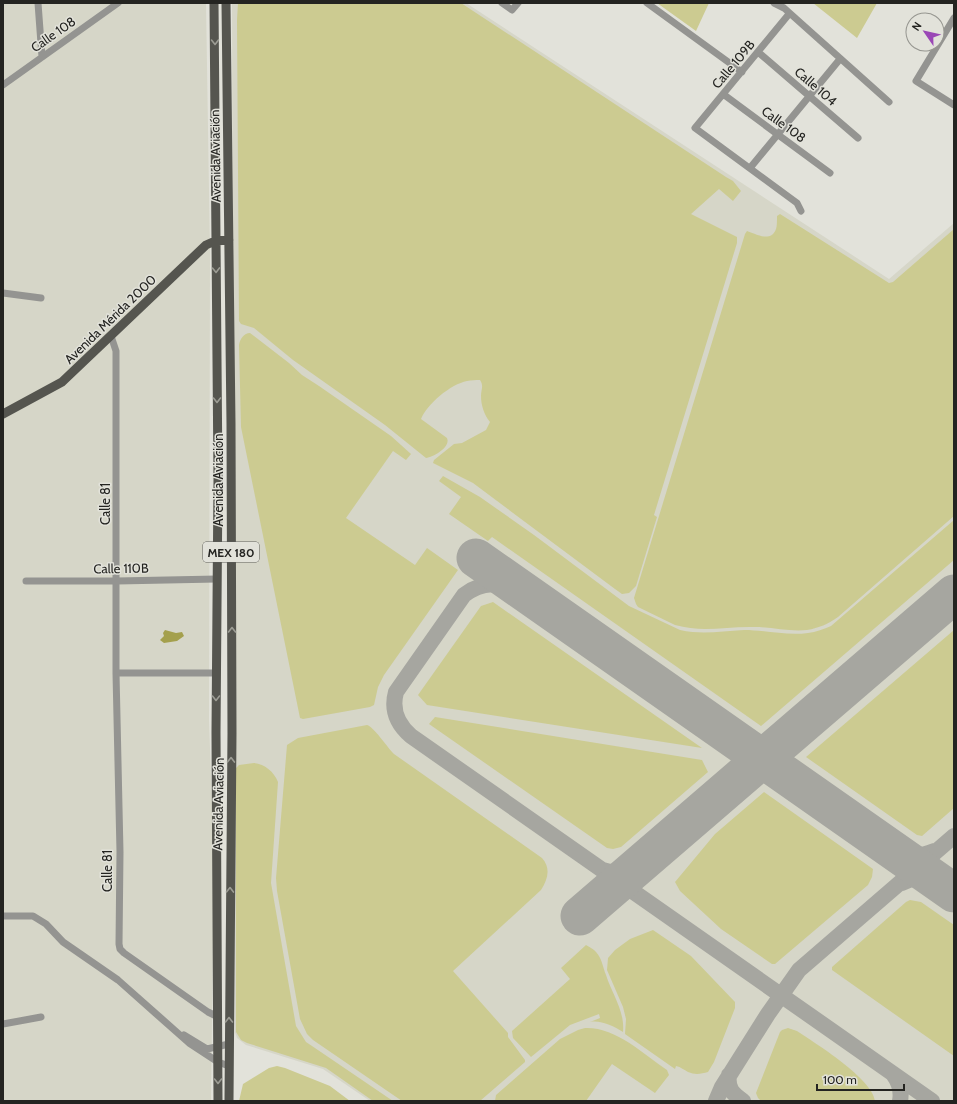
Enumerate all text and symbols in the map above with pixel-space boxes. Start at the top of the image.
north arrow [905,12,945,52]
street label: Calle 108 [27,13,79,55]
text: N [909,19,925,34]
street label: Calle 109B [708,36,758,91]
one-way arrow [210,39,219,45]
street label: Calle 104 [792,63,841,109]
street label: Calle 108 [759,103,809,146]
street label: Avenida Aviación [206,109,224,203]
one-way arrow [211,267,220,273]
street label: Avenida Mérida 2000 [61,271,159,367]
one-way arrow [213,397,221,403]
street label: Avenida Aviación [210,434,226,526]
street label: Calle 81 [97,483,113,525]
road number: MEX 180 [203,542,259,562]
street label: Calle 110B [93,560,149,576]
one-way arrow [228,627,236,633]
one-way arrow [212,695,220,701]
street label: Avenida Aviación [209,757,227,851]
one-way arrow [227,757,236,763]
street label: Calle 81 [99,850,115,892]
one-way arrow [226,887,234,893]
one-way arrow [225,1017,233,1023]
scale bar [817,1066,904,1092]
text: 100 m [823,1072,857,1087]
one-way arrow [214,1078,222,1084]

